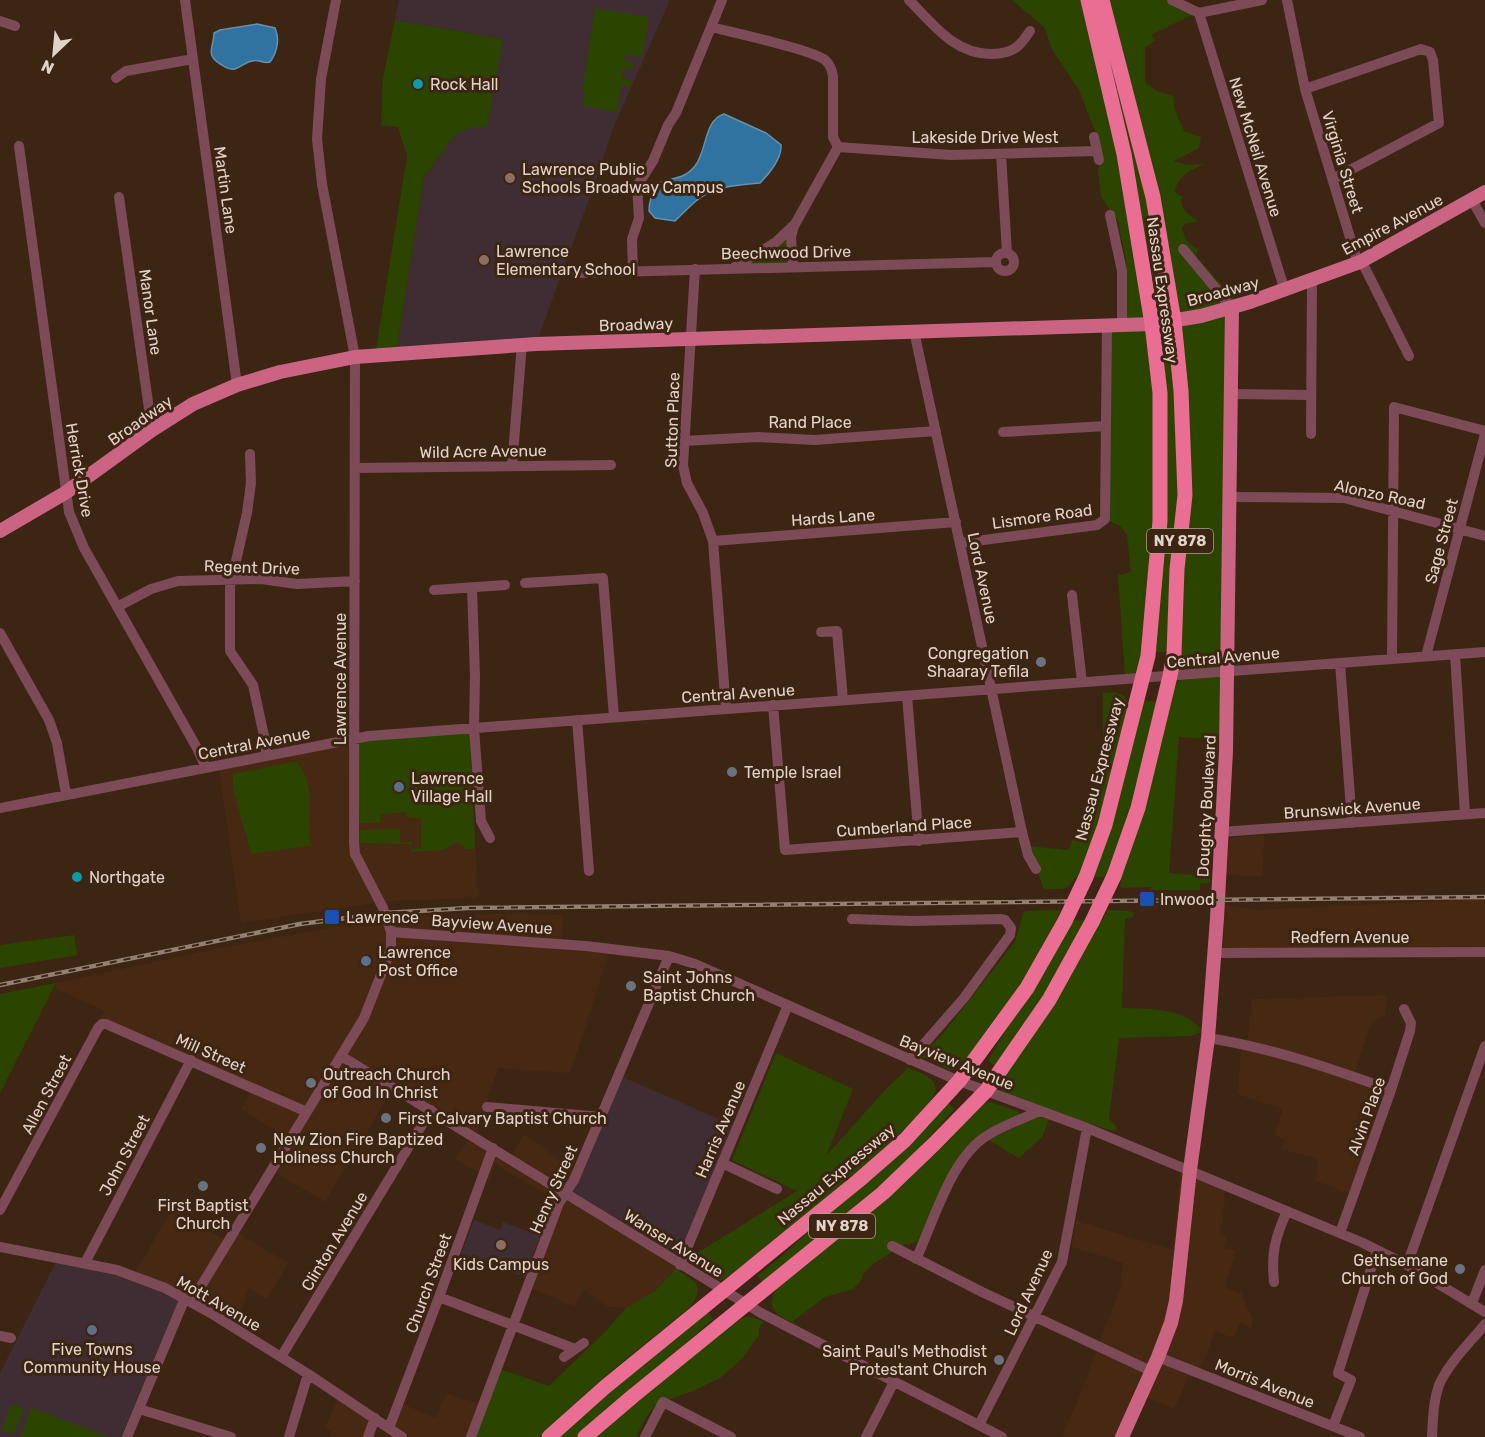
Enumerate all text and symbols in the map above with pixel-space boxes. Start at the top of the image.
north arrow [24,24,84,84]
text: N [38,56,57,78]
place label: Rock Hall [430,75,498,94]
street label: New McNeil Avenue [1225,75,1286,219]
marker: Rock Hall [411,77,425,91]
street label: Virginia Street [1318,109,1367,216]
street label: Lakeside Drive West [911,128,1059,147]
street label: Martin Lane [210,145,241,235]
place label: Lawrence Public Schools Broadway Campus [522,160,724,197]
marker: Lawrence Public Schools Broadway Campus [503,171,517,185]
street label: Empire Avenue [1338,190,1446,259]
street label: Nassau Expressway [1143,216,1182,365]
place label: Lawrence Elementary School [496,242,636,279]
street label: Beechwood Drive [721,242,851,263]
marker: Lawrence Elementary School [477,253,491,267]
street label: Manor Lane [135,268,166,356]
street label: Broadway [1185,273,1262,310]
street label: Broadway [599,314,674,335]
street label: Sutton Place [661,372,684,468]
street label: Broadway [104,391,176,449]
street label: Rand Place [768,413,852,432]
street label: Herrick Drive [62,421,97,519]
street label: Wild Acre Avenue [419,441,547,462]
street label: Alonzo Road [1333,476,1427,513]
street label: Sage Street [1421,496,1462,586]
street label: Lismore Road [991,500,1093,533]
street label: Hards Lane [790,505,876,530]
road number: NY 878 [1147,529,1213,553]
street label: Lord Avenue [964,531,1001,626]
street label: Regent Drive [204,556,300,579]
street label: Lawrence Avenue [331,613,350,745]
street label: Central Avenue [1166,643,1281,672]
place label: Congregation Shaaray Tefila [927,644,1029,681]
marker: Congregation Shaaray Tefila [1034,655,1048,669]
street label: Central Avenue [681,680,795,707]
street label: Nassau Expressway [1071,695,1128,843]
street label: Central Avenue [196,723,312,764]
street label: Doughty Boulevard [1193,734,1220,878]
place label: Temple Israel [744,763,841,782]
marker: Temple Israel [725,765,739,779]
place label: Lawrence Village Hall [411,769,492,806]
marker: Lawrence Village Hall [392,780,406,794]
street label: Brunswick Avenue [1283,794,1421,823]
street label: Cumberland Place [836,812,972,841]
place label: Northgate [89,868,165,887]
marker: Northgate [70,870,84,884]
marker: Inwood [1138,890,1156,908]
place label: Inwood [1160,890,1214,909]
marker: Lawrence [323,908,341,926]
place label: Lawrence [346,908,419,927]
street label: Bayview Avenue [431,911,553,938]
street label: Redfern Avenue [1290,928,1410,947]
place label: Lawrence Post Office [378,943,458,980]
marker: Lawrence Post Office [359,954,373,968]
place label: Saint Johns Baptist Church [643,968,755,1005]
marker: Saint Johns Baptist Church [624,979,638,993]
street label: Mill Street [173,1030,249,1077]
street label: Bayview Avenue [897,1031,1017,1094]
street label: Allen Street [18,1051,75,1137]
place label: Outreach Church of God In Christ [323,1065,450,1102]
street label: Alvin Place [1344,1074,1389,1158]
marker: Outreach Church of God In Christ [304,1076,318,1090]
street label: Harris Avenue [691,1078,750,1181]
place label: First Calvary Baptist Church [398,1109,607,1128]
marker: First Calvary Baptist Church [379,1111,393,1125]
street label: John Street [95,1112,154,1199]
street label: Nassau Expressway [774,1120,899,1229]
place label: New Zion Fire Baptized Holiness Church [273,1130,443,1167]
marker: New Zion Fire Baptized Holiness Church [254,1141,268,1155]
street label: Henry Street [526,1142,581,1236]
marker: First Baptist Church [196,1179,210,1193]
street label: Clinton Avenue [297,1188,372,1294]
place label: First Baptist Church [157,1196,249,1233]
street label: Wanser Avenue [621,1205,727,1282]
road number: NY 878 [809,1214,875,1238]
street label: Church Street [402,1231,455,1336]
marker: Kids Campus [494,1238,508,1252]
street label: Lord Avenue [1000,1246,1057,1338]
place label: Gethsemane Church of God [1341,1251,1448,1288]
place label: Kids Campus [453,1255,549,1274]
marker: Gethsemane Church of God [1453,1262,1467,1276]
street label: Mott Avenue [173,1272,264,1335]
marker: Five Towns Community House [85,1323,99,1337]
place label: Five Towns Community House [23,1340,161,1377]
place label: Saint Paul's Methodist Protestant Church [822,1342,987,1379]
marker: Saint Paul's Methodist Protestant Church [992,1353,1006,1367]
street label: Morris Avenue [1212,1355,1317,1412]

